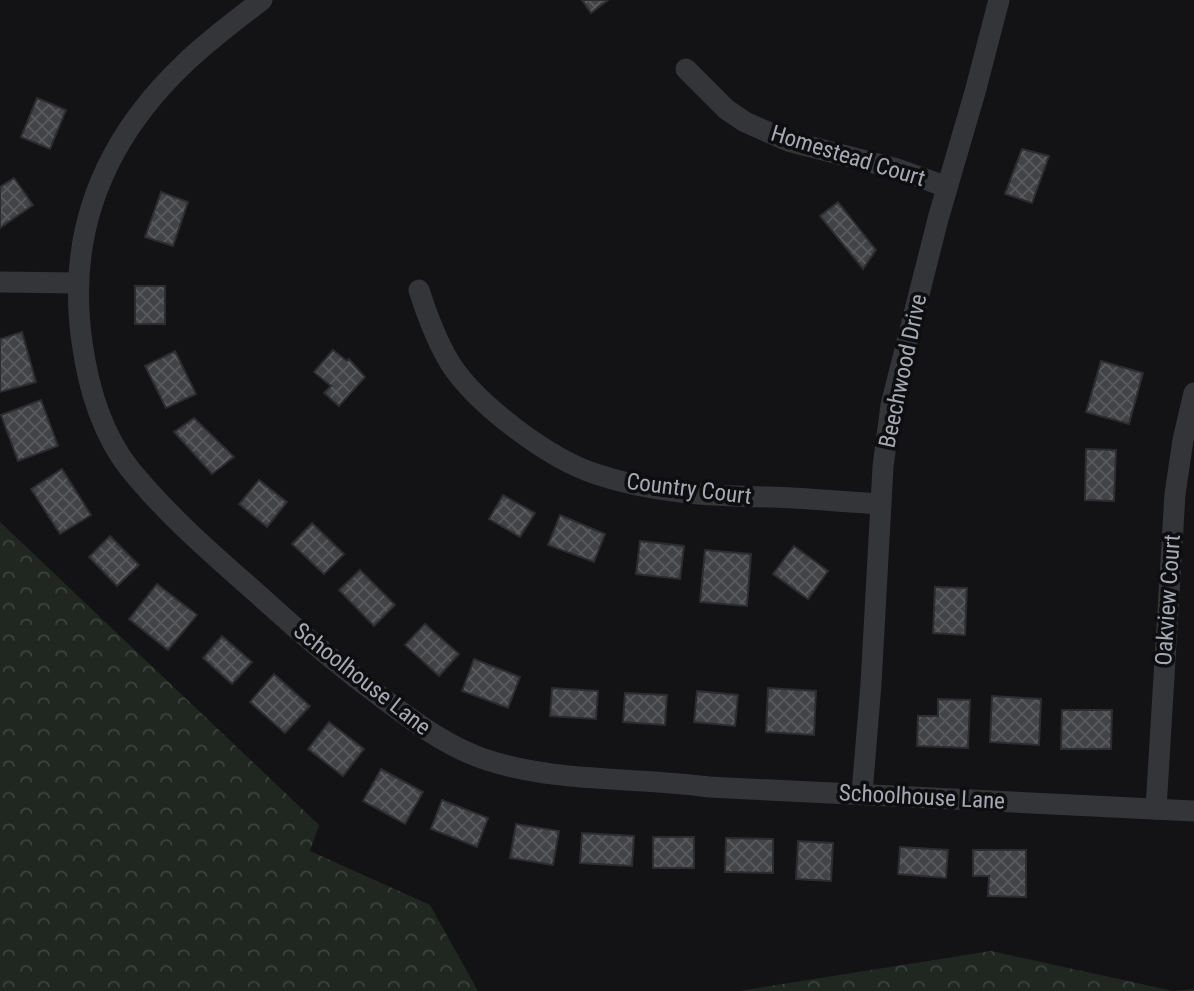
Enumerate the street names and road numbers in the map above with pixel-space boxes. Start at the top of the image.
street label: Homestead Court [768,120,928,192]
street label: Beechwood Drive [874,292,932,450]
street label: Country Court [625,468,753,510]
street label: Oakview Court [1150,534,1186,666]
street label: Schoolhouse Lane [288,617,436,741]
street label: Schoolhouse Lane [838,779,1006,815]

